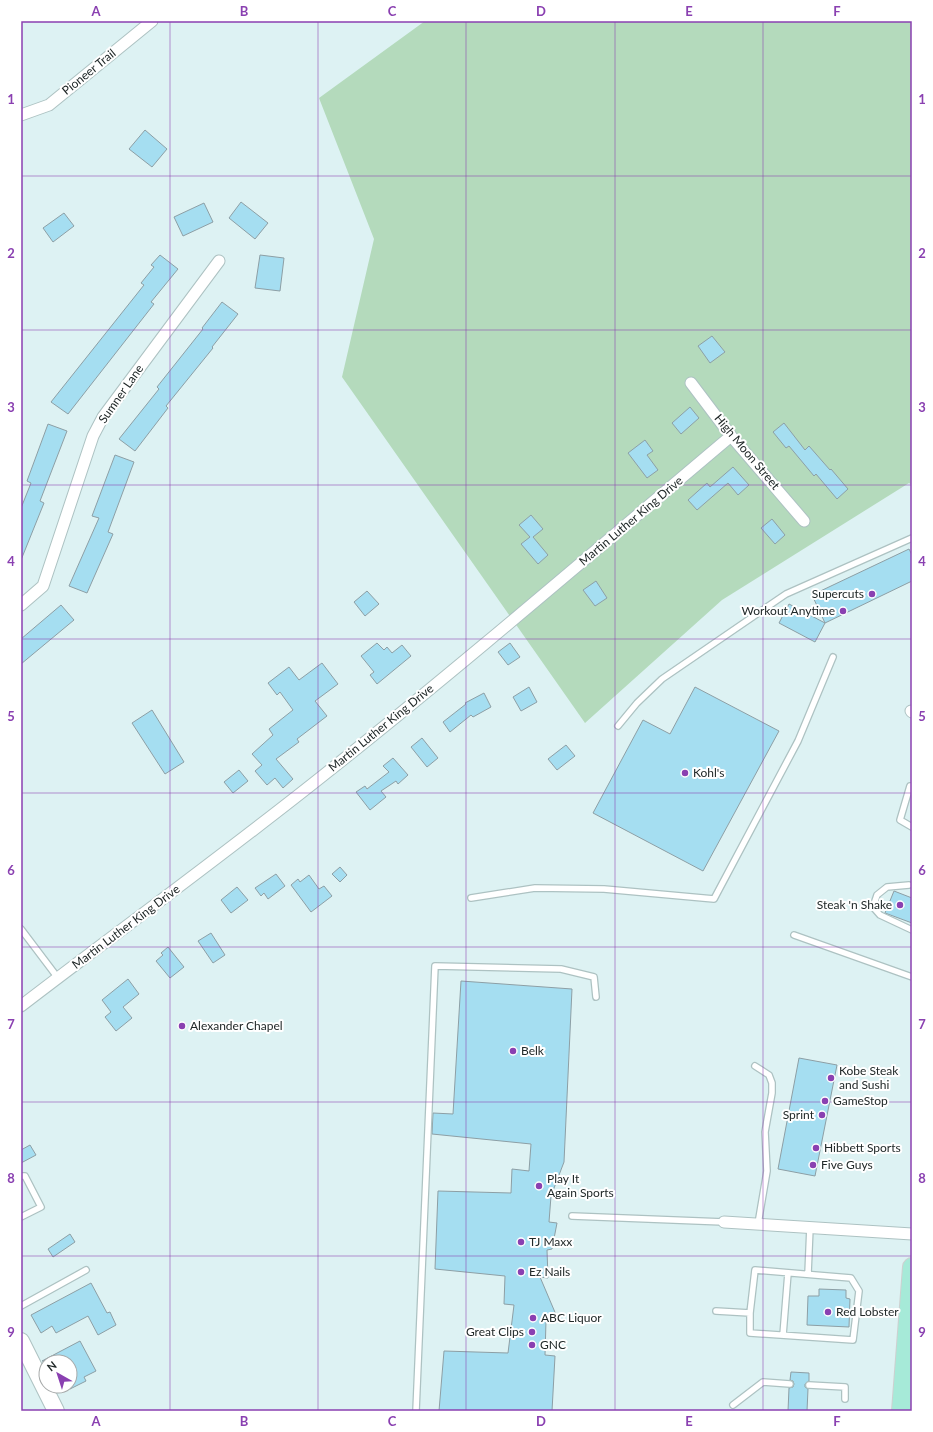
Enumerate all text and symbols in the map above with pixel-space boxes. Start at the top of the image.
text: A [90,3,101,19]
text: B [240,3,249,19]
text: C [388,3,397,19]
text: D [536,3,546,19]
text: E [685,3,693,19]
text: F [833,3,841,19]
street label: Pioneer Trail [59,45,119,98]
text: 1 [7,91,15,107]
text: 1 [918,91,926,107]
text: 2 [7,245,15,261]
text: 2 [918,245,926,261]
street label: Sumner Lane [95,361,146,426]
text: 3 [7,399,15,415]
text: 3 [918,399,926,415]
street label: High Moon Street [711,411,784,493]
street label: Martin Luther King Drive [576,473,686,568]
text: 4 [7,553,15,569]
text: 4 [918,553,926,569]
place label: Supercuts [812,586,864,601]
marker: Supercuts [867,589,877,599]
place label: Workout Anytime [741,603,835,618]
marker: Workout Anytime [838,606,848,616]
street label: Martin Luther King Drive [325,681,436,775]
text: 5 [7,708,15,724]
text: 5 [918,708,926,724]
place label: Kohl's [693,765,724,780]
marker: Kohl's [680,768,690,778]
text: 6 [7,862,15,878]
text: 6 [918,862,926,878]
street label: Martin Luther King Drive [69,881,182,972]
place label: Steak 'n Shake [817,897,892,912]
marker: Steak 'n Shake [895,900,905,910]
text: 7 [7,1016,15,1032]
text: 7 [918,1016,926,1032]
place label: Alexander Chapel [190,1018,283,1033]
marker: Alexander Chapel [177,1021,187,1031]
place label: Belk [521,1043,545,1058]
marker: Belk [508,1046,518,1056]
place label: Kobe Steak and Sushi [839,1063,899,1092]
marker: Kobe Steak and Sushi [826,1073,836,1083]
place label: GameStop [833,1093,888,1108]
marker: GameStop [820,1096,830,1106]
place label: Sprint [783,1107,815,1122]
marker: Sprint [817,1110,827,1120]
place label: Hibbett Sports [824,1140,901,1155]
marker: Hibbett Sports [811,1143,821,1153]
place label: Five Guys [821,1157,873,1172]
marker: Five Guys [808,1160,818,1170]
text: 8 [7,1170,15,1186]
text: 8 [918,1170,926,1186]
place label: Play It Again Sports [547,1171,614,1200]
marker: Play It Again Sports [534,1181,544,1191]
place label: TJ Maxx [529,1234,572,1249]
marker: TJ Maxx [516,1237,526,1247]
place label: Ez Nails [529,1264,570,1279]
marker: Ez Nails [516,1267,526,1277]
place label: Red Lobster [836,1304,899,1319]
marker: Red Lobster [823,1307,833,1317]
place label: ABC Liquor [541,1310,602,1325]
marker: ABC Liquor [528,1313,538,1323]
text: 9 [7,1324,15,1340]
place label: Great Clips [466,1324,524,1339]
text: 9 [918,1324,926,1340]
marker: Great Clips [527,1327,537,1337]
place label: GNC [540,1337,566,1352]
marker: GNC [527,1340,537,1350]
north arrow [38,1354,78,1394]
text: N [44,1358,59,1374]
text: A [90,1413,101,1429]
text: B [240,1413,249,1429]
text: C [388,1413,397,1429]
text: D [536,1413,546,1429]
text: E [685,1413,693,1429]
text: F [833,1413,841,1429]

